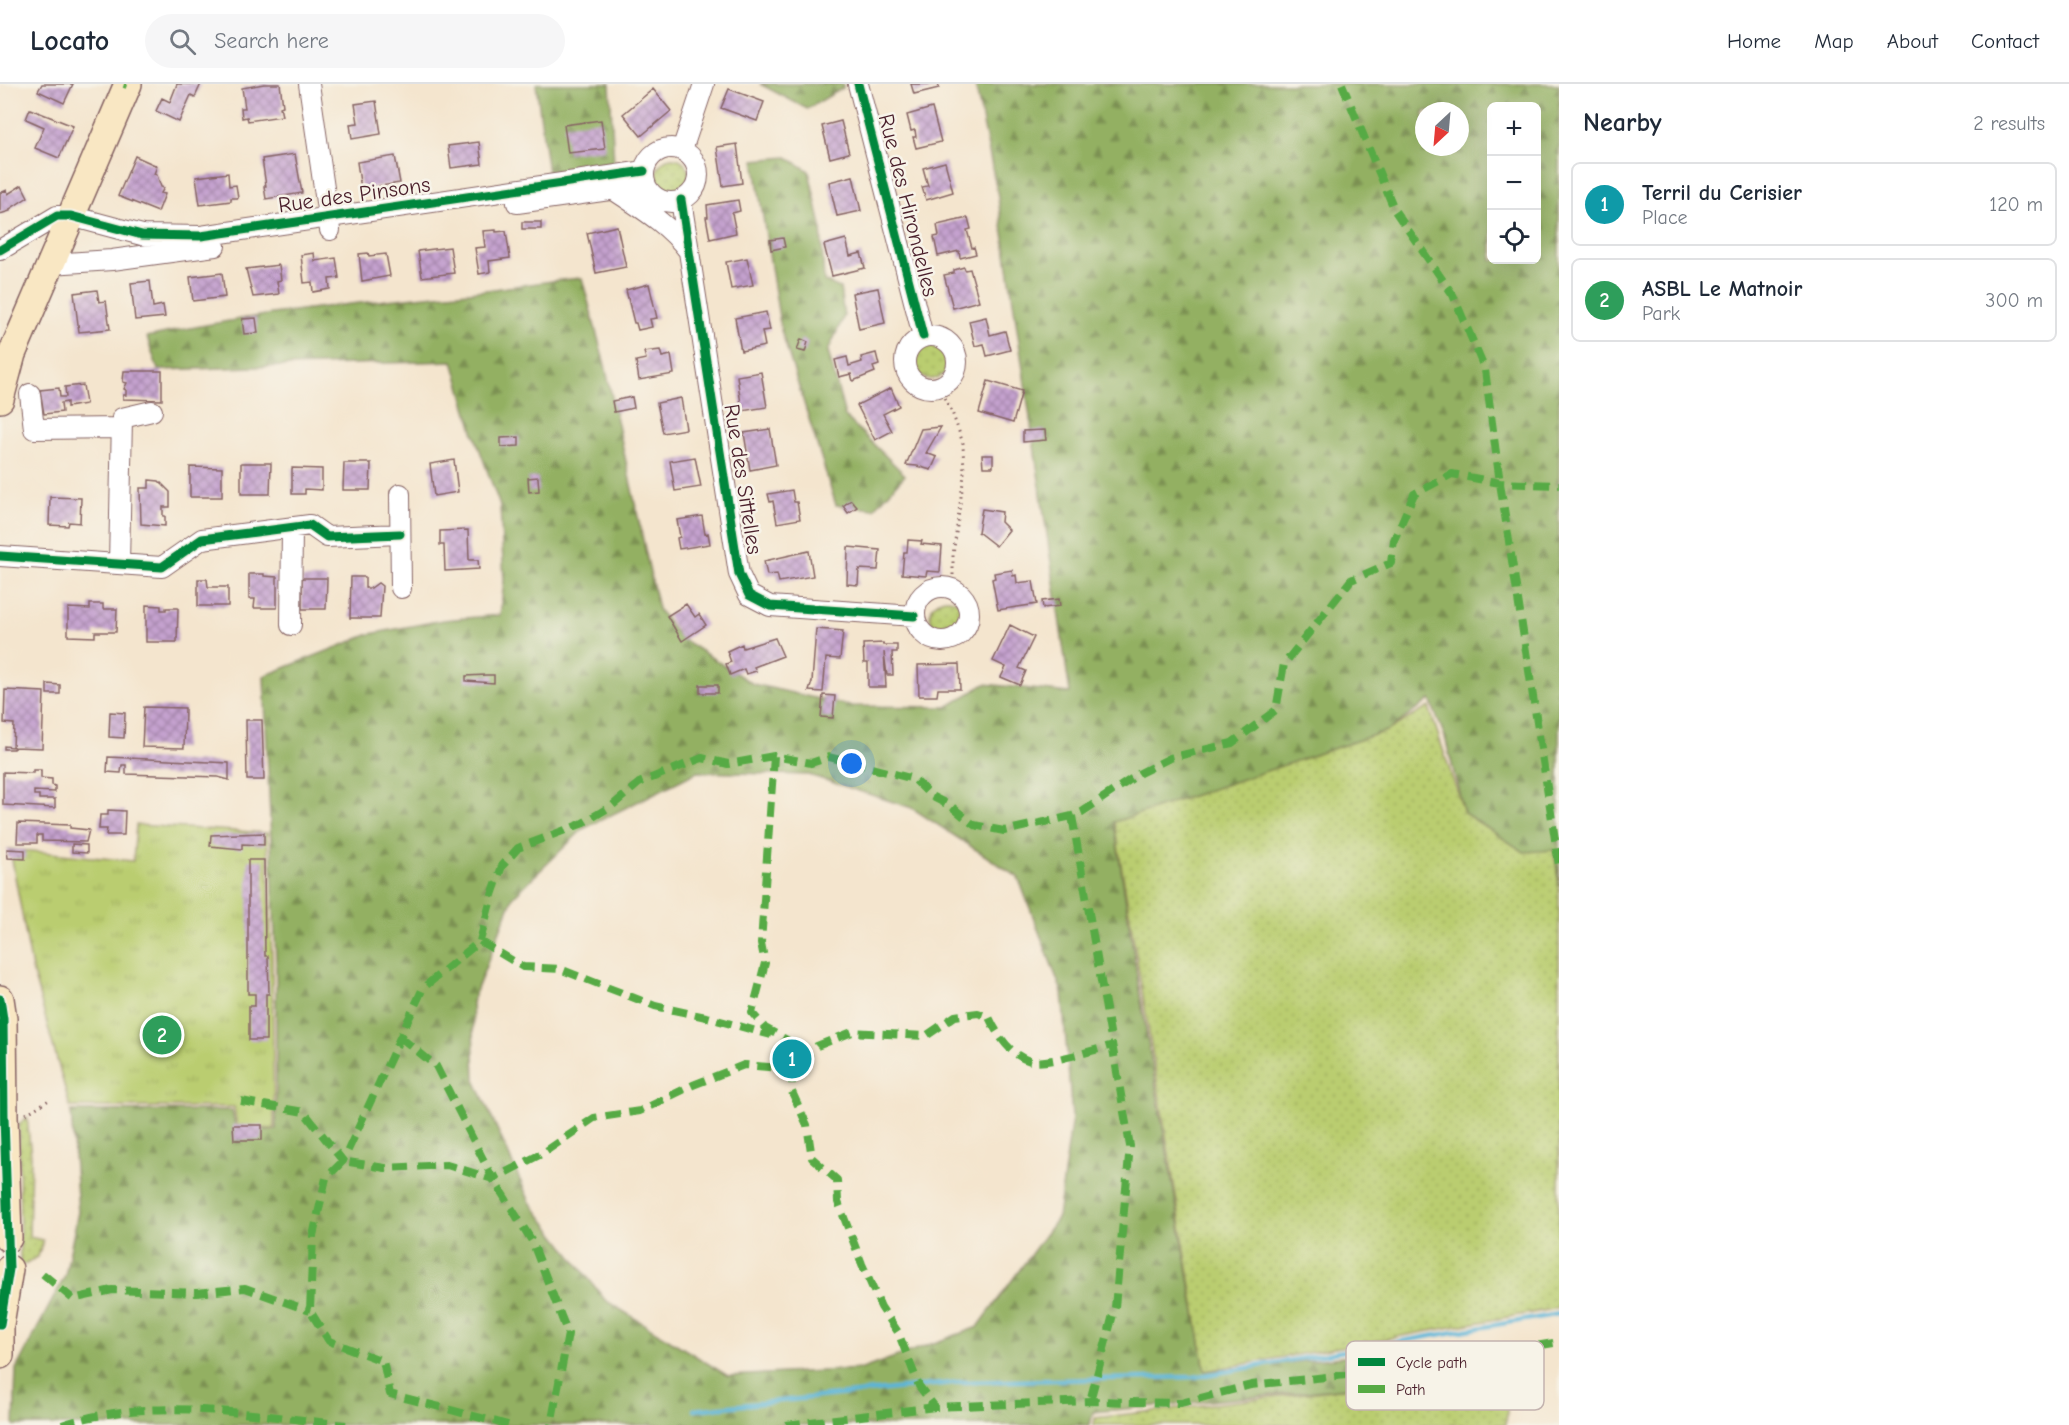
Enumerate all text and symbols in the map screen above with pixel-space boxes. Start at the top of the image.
search box [145,14,565,68]
text: Locato [30,25,109,57]
icon: search [166,25,199,58]
text: Search here [214,28,329,54]
text: Home [1727,29,1781,53]
text: Map [1814,29,1854,53]
text: About [1887,29,1938,53]
text: Contact [1971,29,2039,53]
north arrow [1415,102,1469,156]
map controls [1487,102,1541,264]
button: + [1487,102,1541,156]
text: Nearby [1583,108,1662,138]
street label: Rue des Hirondelles [873,111,943,299]
text: 2 results [1973,112,2045,135]
button: − [1487,156,1541,210]
street label: Rue des Pinsons [276,171,432,219]
text: Terril du Cerisier [1642,180,1802,206]
text: 1 [1601,193,1608,216]
text: 120 m [1989,193,2043,216]
text: Place [1642,206,1688,229]
button: locate [1487,210,1541,264]
text: ASBL Le Matnoir [1642,276,1802,302]
text: 2 [1600,289,1609,312]
text: 300 m [1985,289,2043,312]
text: Park [1642,302,1680,325]
street label: Rue des Sittelles [718,402,768,556]
your location [837,749,866,778]
pin: 2 [142,1012,182,1058]
pin: 1 [772,1036,812,1082]
legend [1346,1341,1544,1410]
text: Cycle path [1396,1354,1467,1372]
text: Path [1396,1381,1426,1399]

